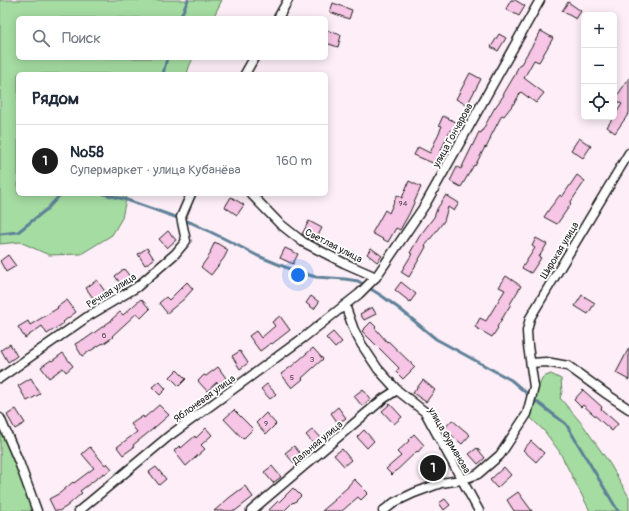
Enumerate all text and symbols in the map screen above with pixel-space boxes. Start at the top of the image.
map controls [581,12,617,120]
button: + [581,12,617,48]
search box [16,16,328,60]
icon: search [30,27,52,49]
text: Поиск [62,29,101,48]
button: − [581,48,617,84]
button: locate [581,84,617,120]
text: Рядом [32,88,79,109]
street label: улица Гончарова [430,101,476,171]
text: №58 [70,143,104,162]
text: 1 [42,153,48,169]
text: 160 m [276,153,312,169]
text: Супермаркет · улица Кубанёва [70,162,241,178]
house number: 94 [399,199,408,208]
street label: Широкая улица [538,220,582,281]
street label: Светлая улица [303,226,365,266]
your location [288,265,308,285]
street label: Речная улица [84,271,139,311]
house number: 6 [102,331,107,340]
house number: 3 [310,355,315,364]
street label: Яблоневая улица [171,372,238,425]
house number: 5 [290,373,294,382]
street label: улица Фурманова [425,405,473,476]
street label: Дальняя улица [289,418,345,468]
house number: 9 [264,419,268,428]
pin: 1 [420,453,446,483]

